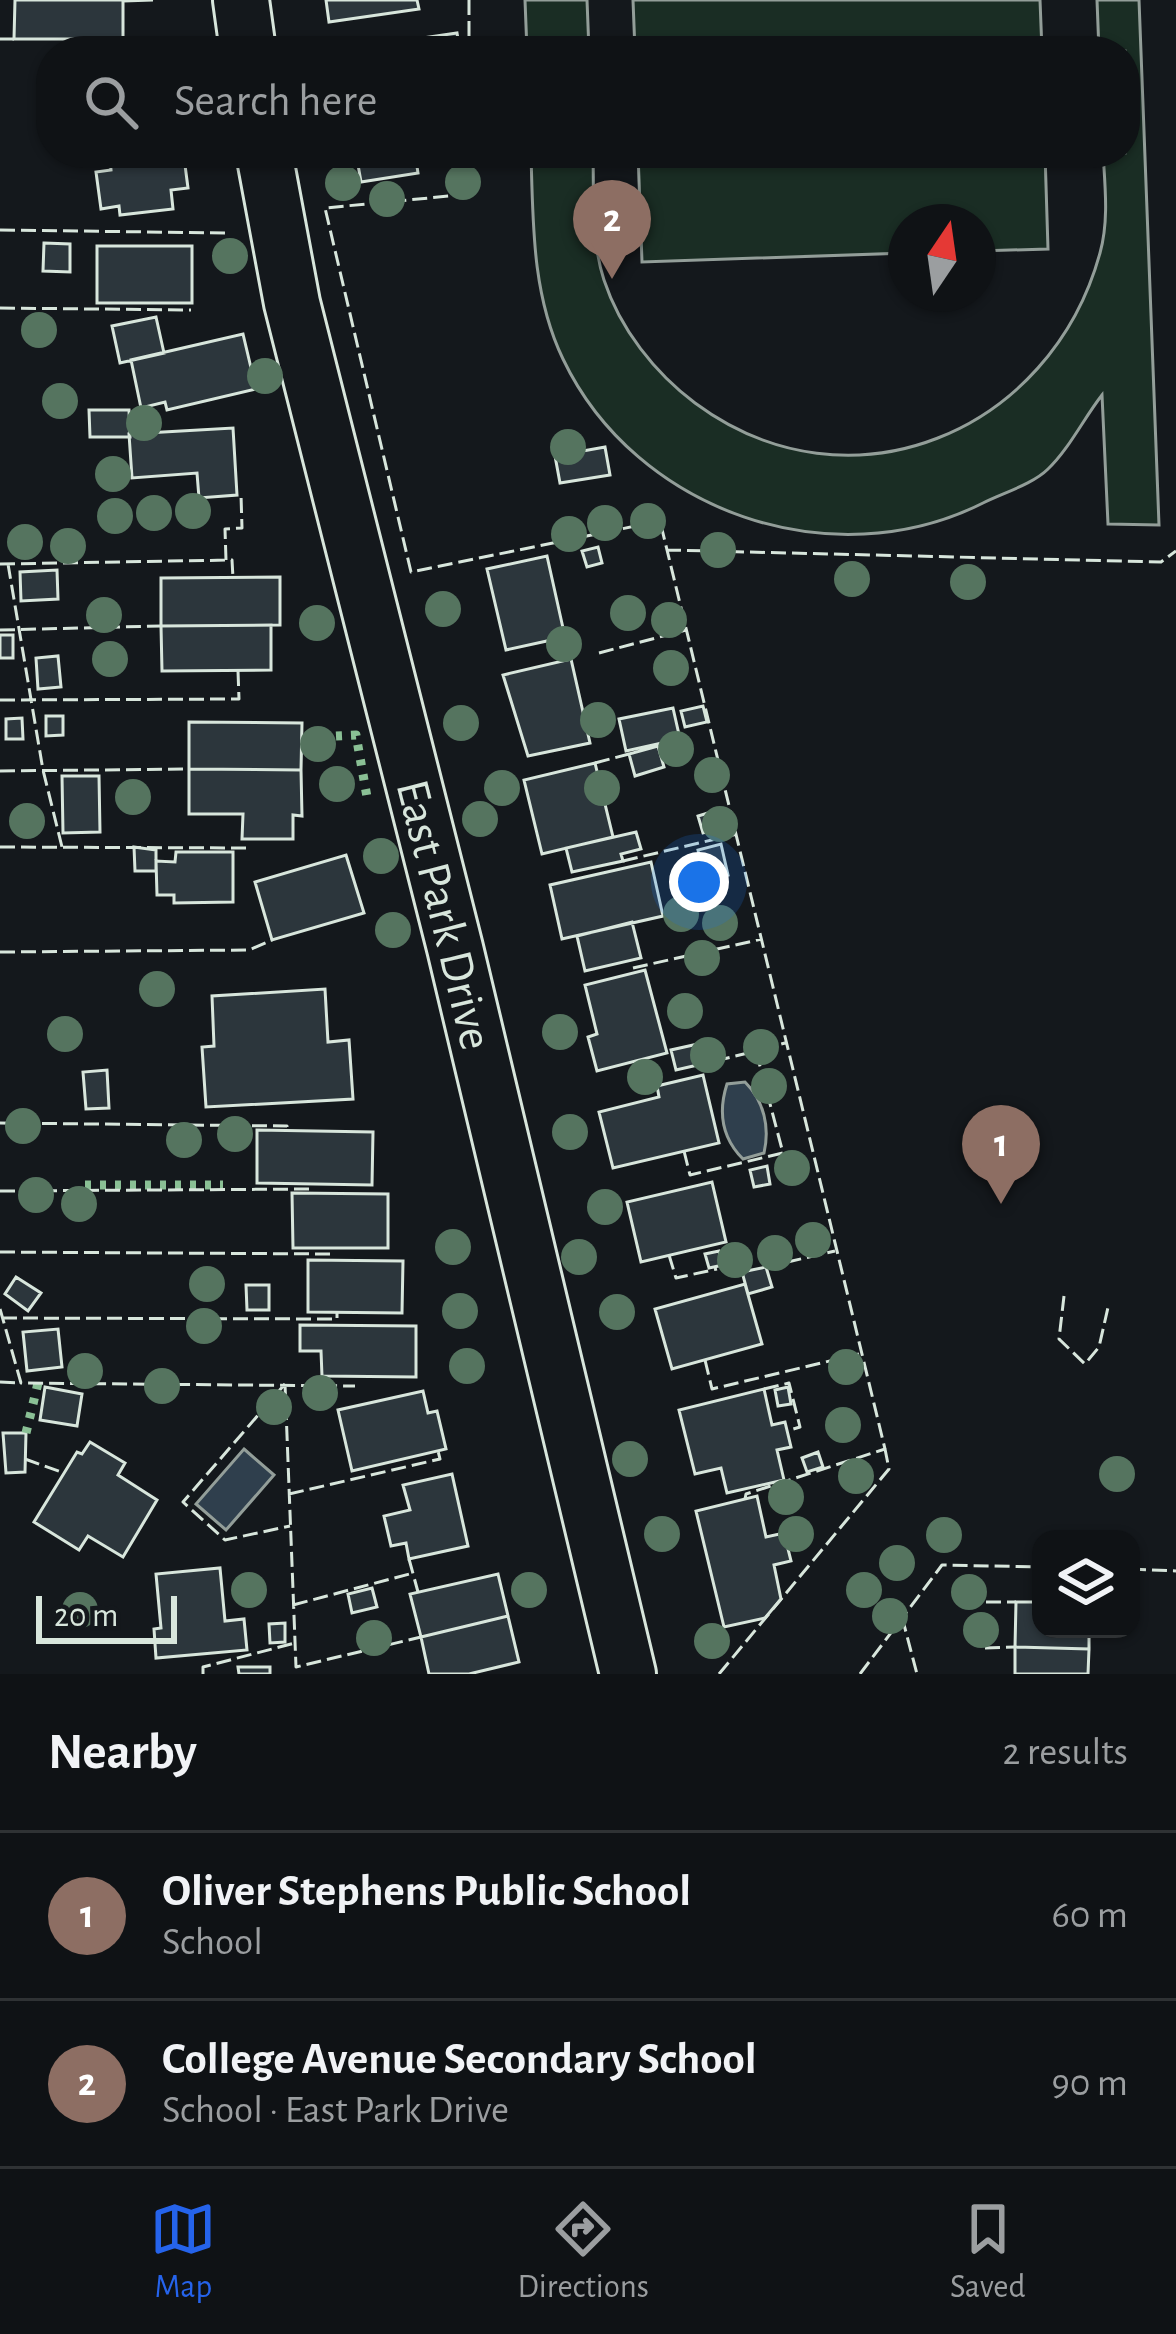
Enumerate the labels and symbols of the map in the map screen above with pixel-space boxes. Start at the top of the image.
pin: 2 [573,180,651,279]
north arrow [888,204,996,312]
street label: East Park Drive [386,775,499,1055]
your location [669,852,729,912]
pin: 1 [962,1105,1040,1204]
scale bar [36,1590,177,1643]

